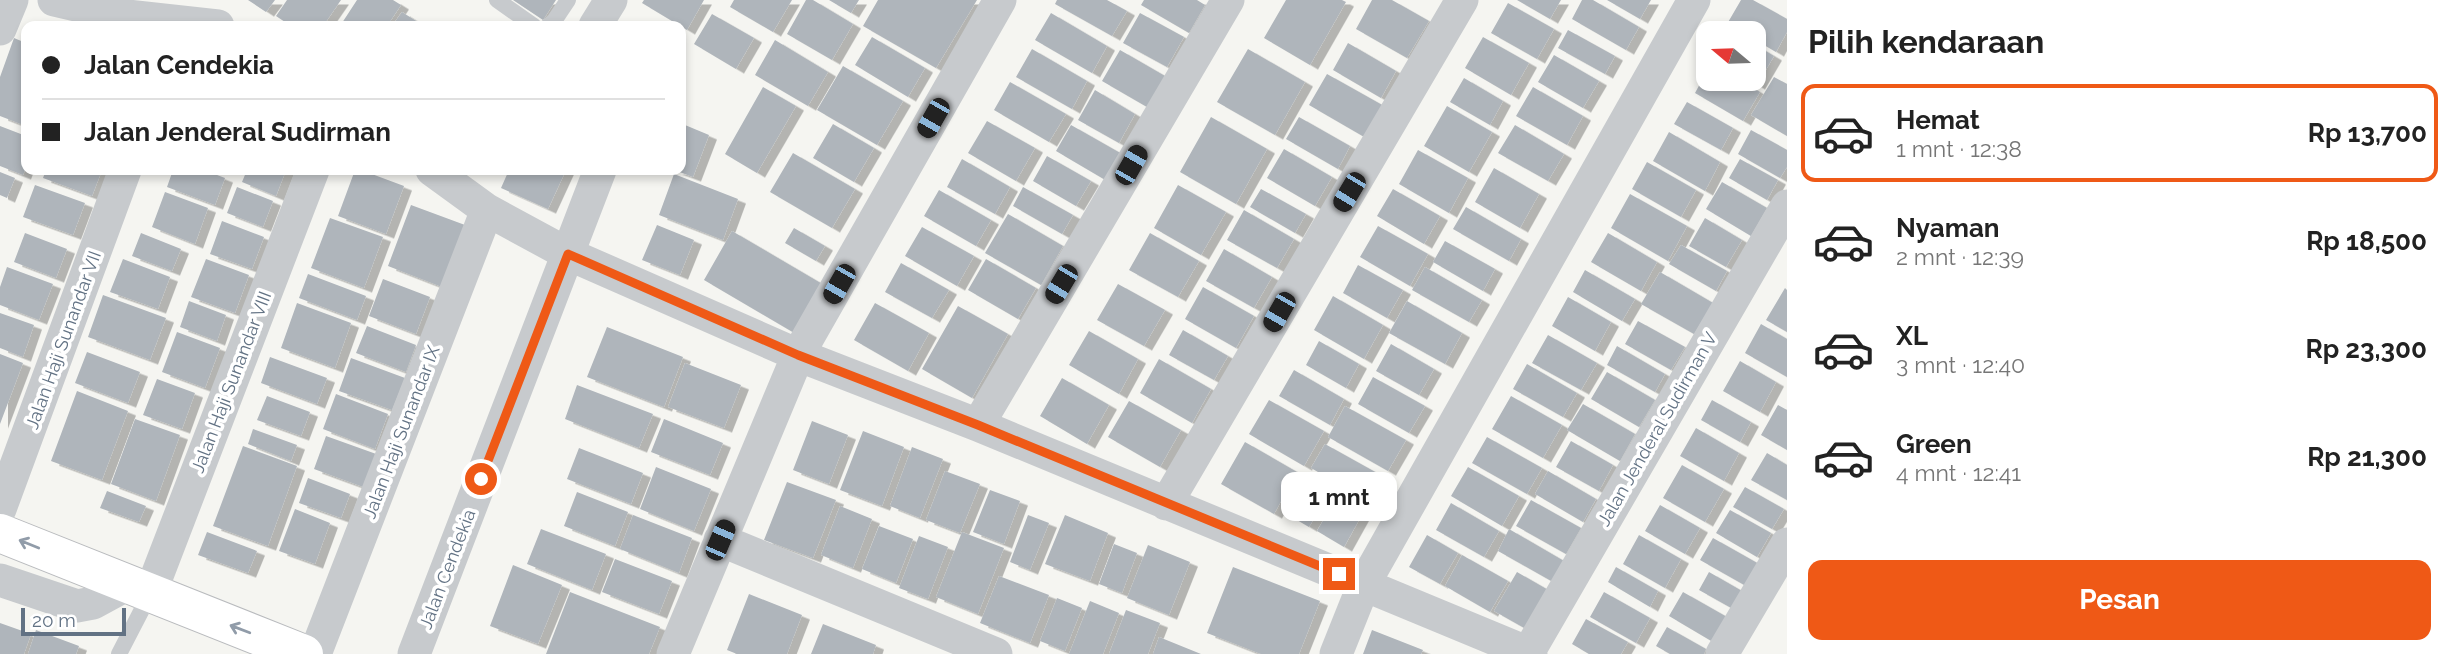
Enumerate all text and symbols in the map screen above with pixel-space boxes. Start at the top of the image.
north arrow [1696,21,1766,91]
map controls [1696,21,1766,91]
text: Pilih kendaraan [1808,23,2044,60]
text: Jalan Cendekia [84,50,274,80]
car [914,95,953,141]
icon: car [1812,102,1875,165]
text: Hemat [1896,105,1980,135]
text: Jalan Jenderal Sudirman [84,117,391,147]
text: Rp 13,700 [2308,118,2427,148]
text: 1 mnt · 12:38 [1896,135,2022,162]
car [1112,142,1151,188]
car [1330,169,1369,215]
icon: car [1812,210,1875,273]
text: Nyaman [1896,213,2000,243]
text: Rp 18,500 [2306,226,2427,256]
text: 2 mnt · 12:39 [1896,243,2024,270]
street label: Jalan Haji Sunandar VII [21,248,105,432]
car [820,261,859,307]
car [1042,261,1081,307]
street label: Jalan Haji Sunandar VIII [187,288,275,476]
car [1260,289,1299,335]
icon: car [1812,318,1875,381]
text: XL [1896,321,1928,351]
street label: Jalan Jenderal Sudirman V [1593,328,1721,530]
text: Rp 23,300 [2305,334,2427,364]
street label: Jalan Haji Sunandar IX [358,342,444,521]
text: 3 mnt · 12:40 [1896,351,2025,378]
icon: car [1812,426,1875,489]
text: Green [1896,429,1972,459]
text: Rp 21,300 [2307,442,2427,472]
text: 4 mnt · 12:41 [1896,459,2021,486]
route start [465,463,497,495]
callout: 1 mnt [1281,472,1397,522]
text: 1 mnt [1309,483,1369,510]
street label: Jalan Cendekia [415,506,479,632]
car [703,517,738,563]
one-way arrow [19,537,41,550]
route end [1323,558,1355,590]
button: Pesan [1808,560,2431,640]
scale bar [21,605,126,637]
text: 20 m [32,609,76,631]
one-way arrow [230,622,252,635]

